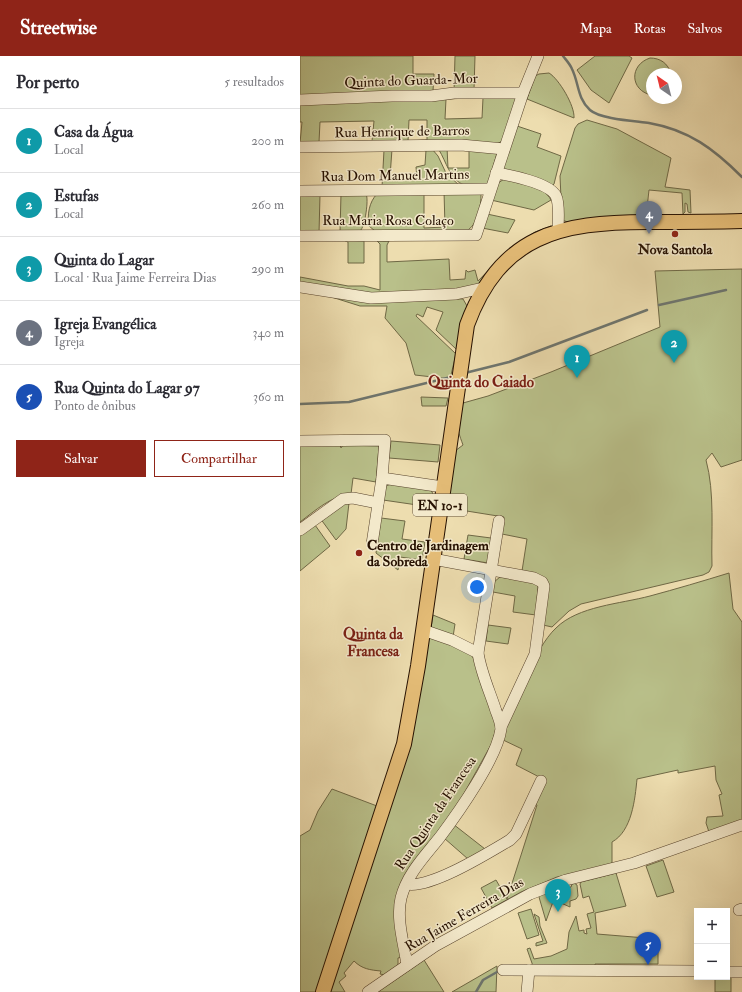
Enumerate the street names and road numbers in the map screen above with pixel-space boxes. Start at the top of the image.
street label: Quinta do Guarda-Mor [344,70,479,91]
street label: Rua Henrique de Barros [334,122,470,141]
street label: Rua Dom Manuel Martins [321,166,470,185]
street label: Rua Maria Rosa Colaço [322,212,454,229]
road number: EN 10-1 [413,494,467,516]
street label: Rua Quinta da Francesa [391,753,480,873]
street label: Rua Jaime Ferreira Dias [402,873,527,955]

